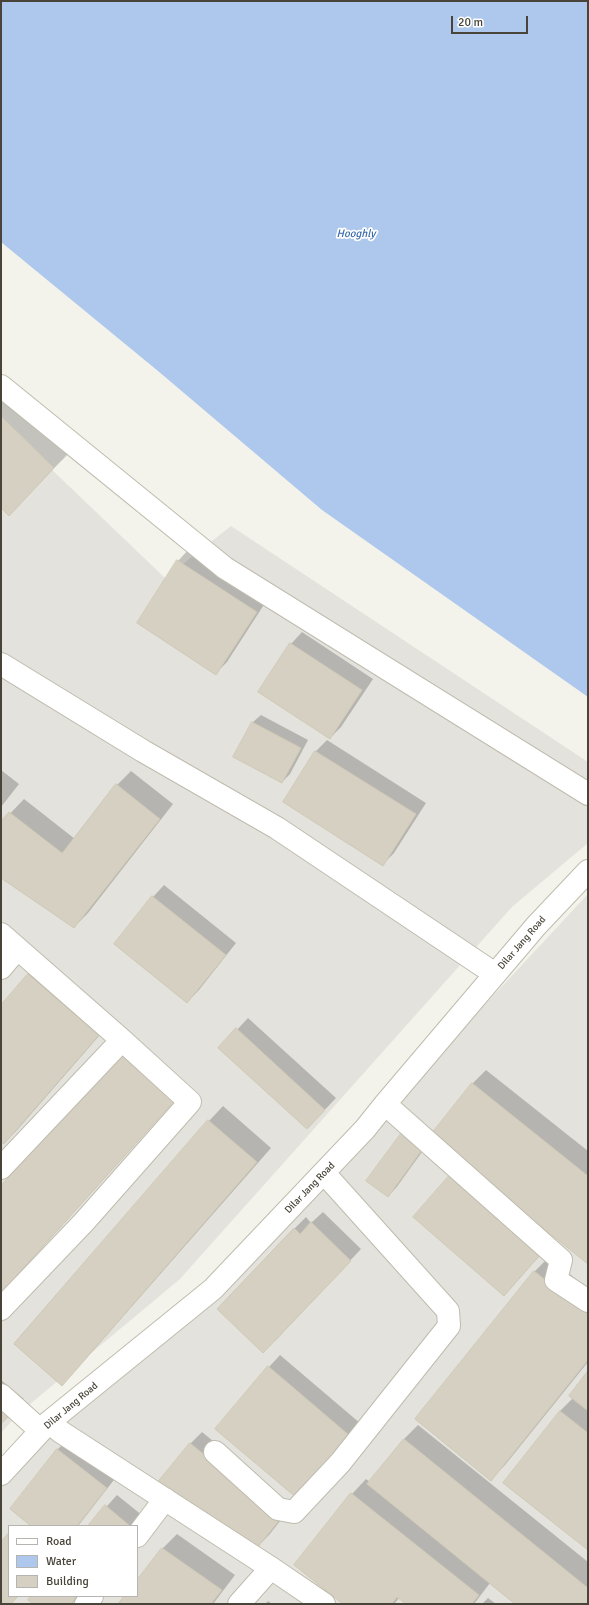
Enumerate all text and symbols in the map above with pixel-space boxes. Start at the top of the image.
scale bar [453,8,530,34]
text: 20 m [458,15,483,30]
water label: Hooghly [337,227,375,241]
street label: Dilar Jang Road [496,914,548,972]
street label: Dilar Jang Road [283,1160,337,1216]
street label: Dilar Jang Road [42,1380,100,1432]
legend [8,1525,138,1597]
text: Road [46,1534,72,1549]
text: Water [46,1554,76,1569]
text: Building [46,1574,89,1589]

